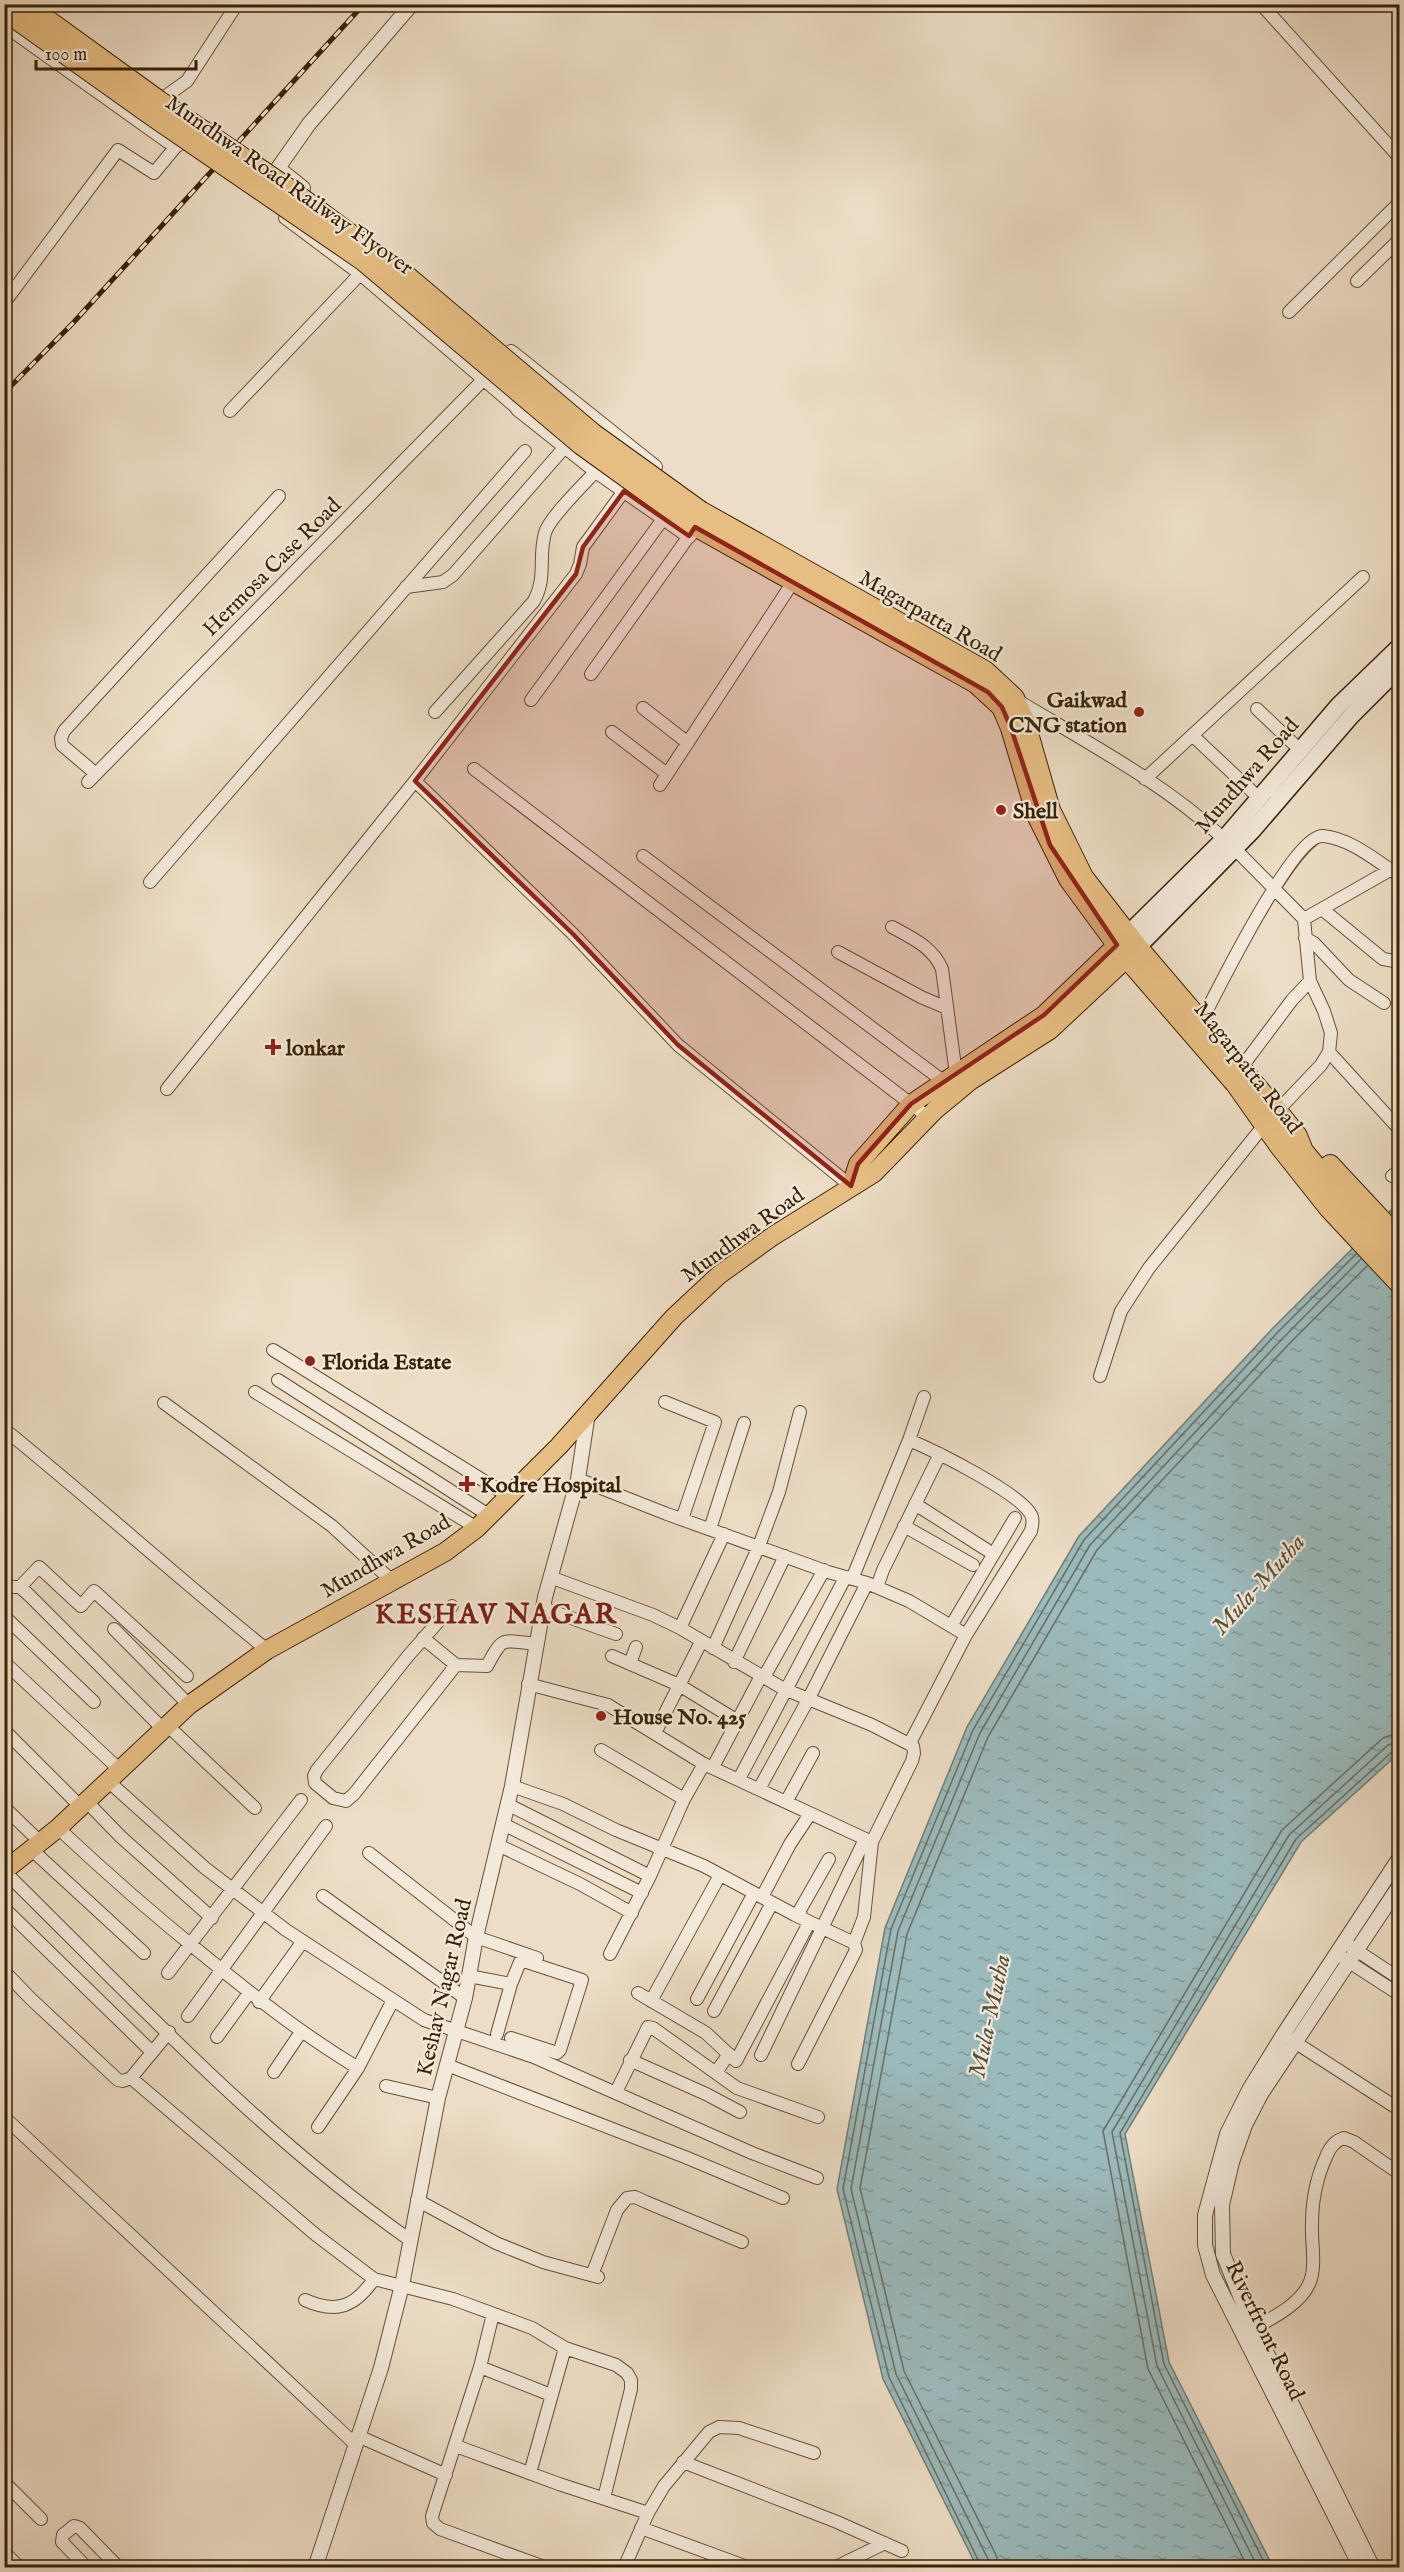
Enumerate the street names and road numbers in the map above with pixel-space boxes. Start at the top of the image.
street label: Mundhwa Road Railway Flyover [159,89,418,282]
street label: Hermosa Case Road [197,492,348,643]
street label: Magarpatta Road [854,565,1007,669]
street label: Mundhwa Road [1189,712,1306,840]
street label: Magarpatta Road [1187,996,1308,1140]
street label: Mundhwa Road [676,1181,810,1290]
street label: Mundhwa Road [316,1508,456,1605]
street label: Keshav Nagar Road [411,1896,479,2079]
street label: Riverfront Road [1218,2257,1310,2405]

